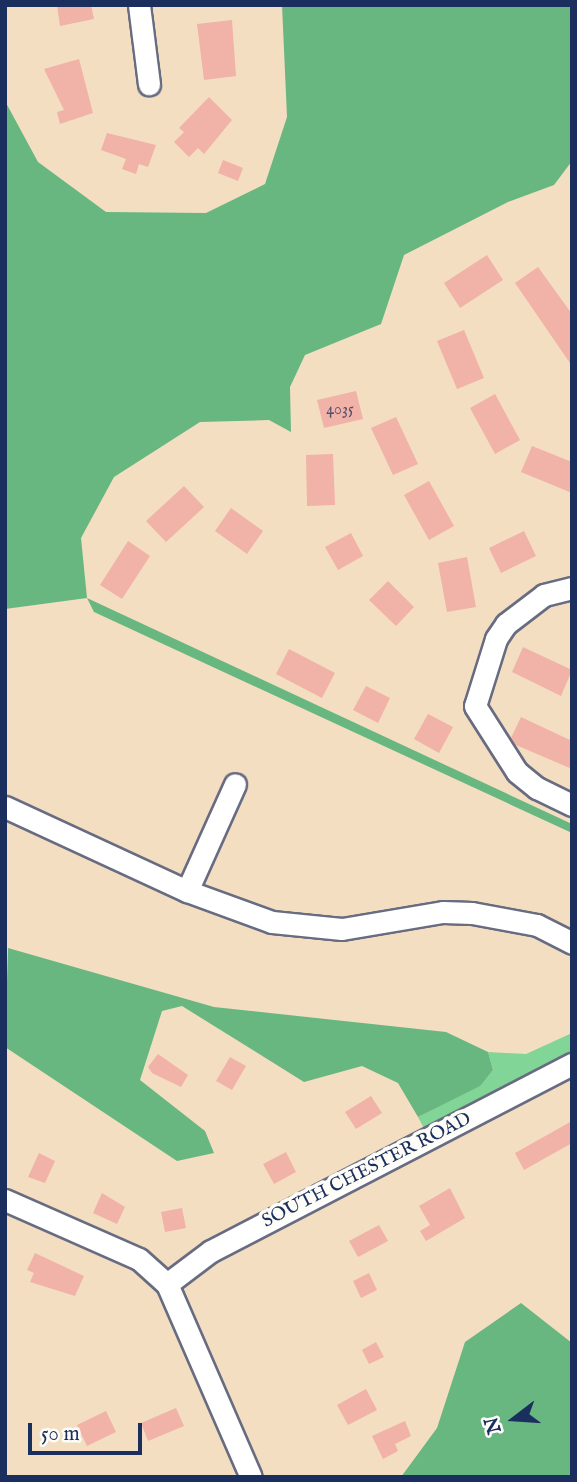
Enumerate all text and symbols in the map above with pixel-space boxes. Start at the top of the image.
house number: 4035 [326,400,354,420]
street label: SOUTH CHESTER ROAD [259,1108,475,1234]
north arrow [479,1384,549,1454]
scale bar [32,1408,145,1452]
text: N [480,1414,508,1437]
text: 50 m [41,1421,80,1448]

